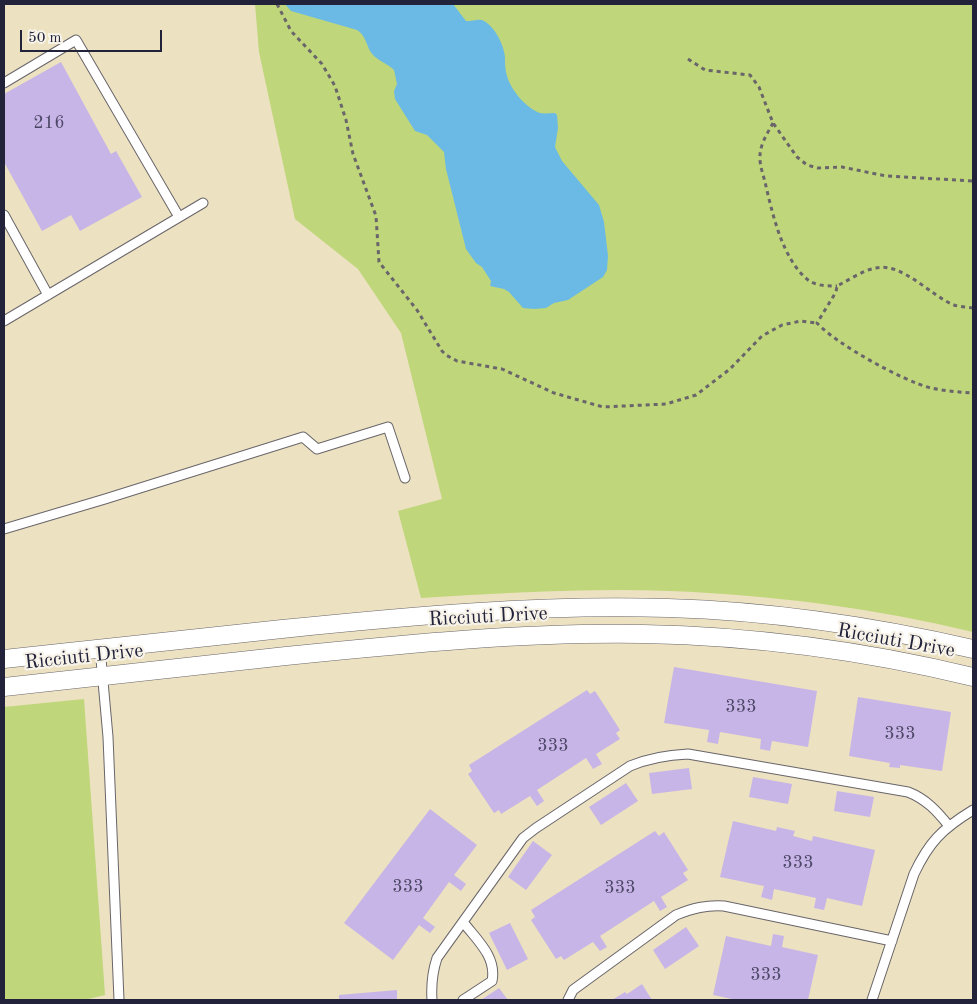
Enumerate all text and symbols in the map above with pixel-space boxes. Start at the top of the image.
scale bar [22,20,165,52]
text: 50 m [28,31,62,46]
house number: 216 [33,112,65,134]
street label: Ricciuti Drive [428,602,548,632]
street label: Ricciuti Drive [835,619,957,663]
street label: Ricciuti Drive [23,639,145,675]
house number: 333 [725,696,757,718]
house number: 333 [884,723,916,745]
house number: 333 [537,735,569,757]
house number: 333 [782,852,814,874]
house number: 333 [392,876,424,898]
house number: 333 [604,877,636,899]
house number: 333 [750,964,782,986]

